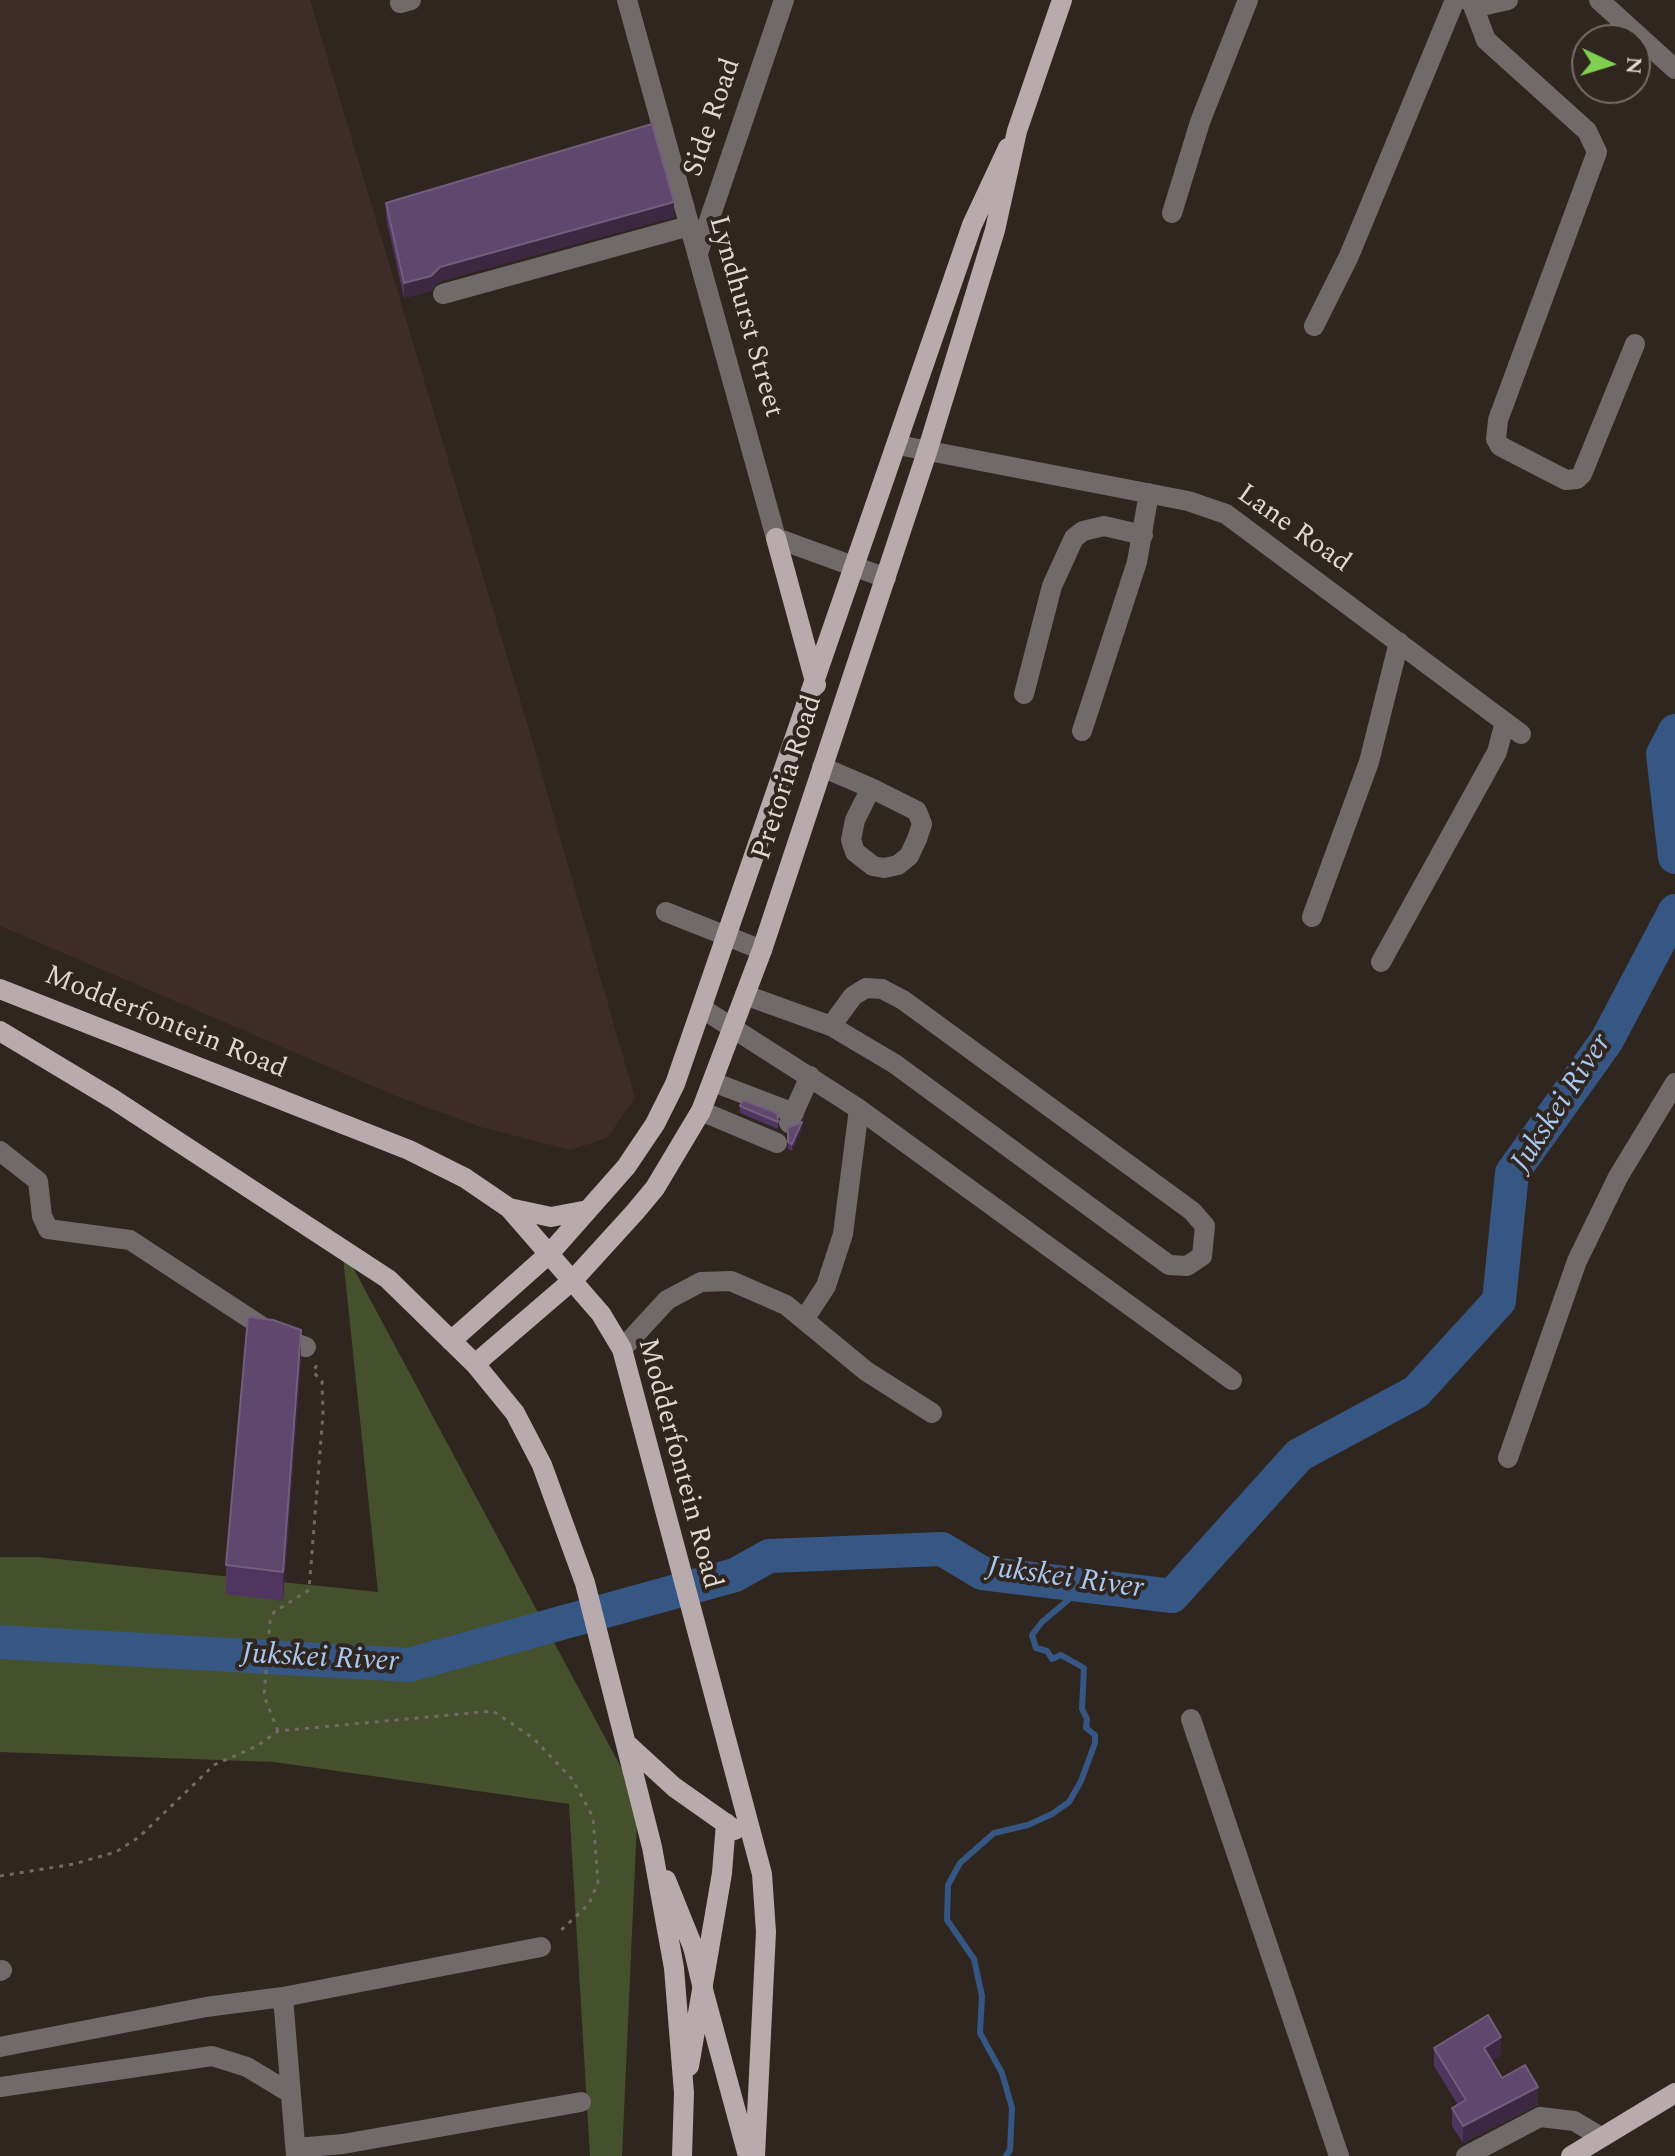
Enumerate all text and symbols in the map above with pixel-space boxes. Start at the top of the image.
north arrow [1571,24,1651,104]
street label: Side Road [678,54,750,182]
text: N [1616,55,1651,76]
street label: Lyndhurst Street [699,212,789,422]
street label: Lane Road [1230,479,1356,581]
street label: Pretoria Road [747,692,831,864]
street label: Modderfontein Road [39,960,291,1088]
water label: Jukskei River [1505,1028,1621,1180]
street label: Modderfontein Road [628,1335,728,1593]
water label: Jukskei River [984,1551,1146,1609]
water label: Jukskei River [240,1638,400,1682]

